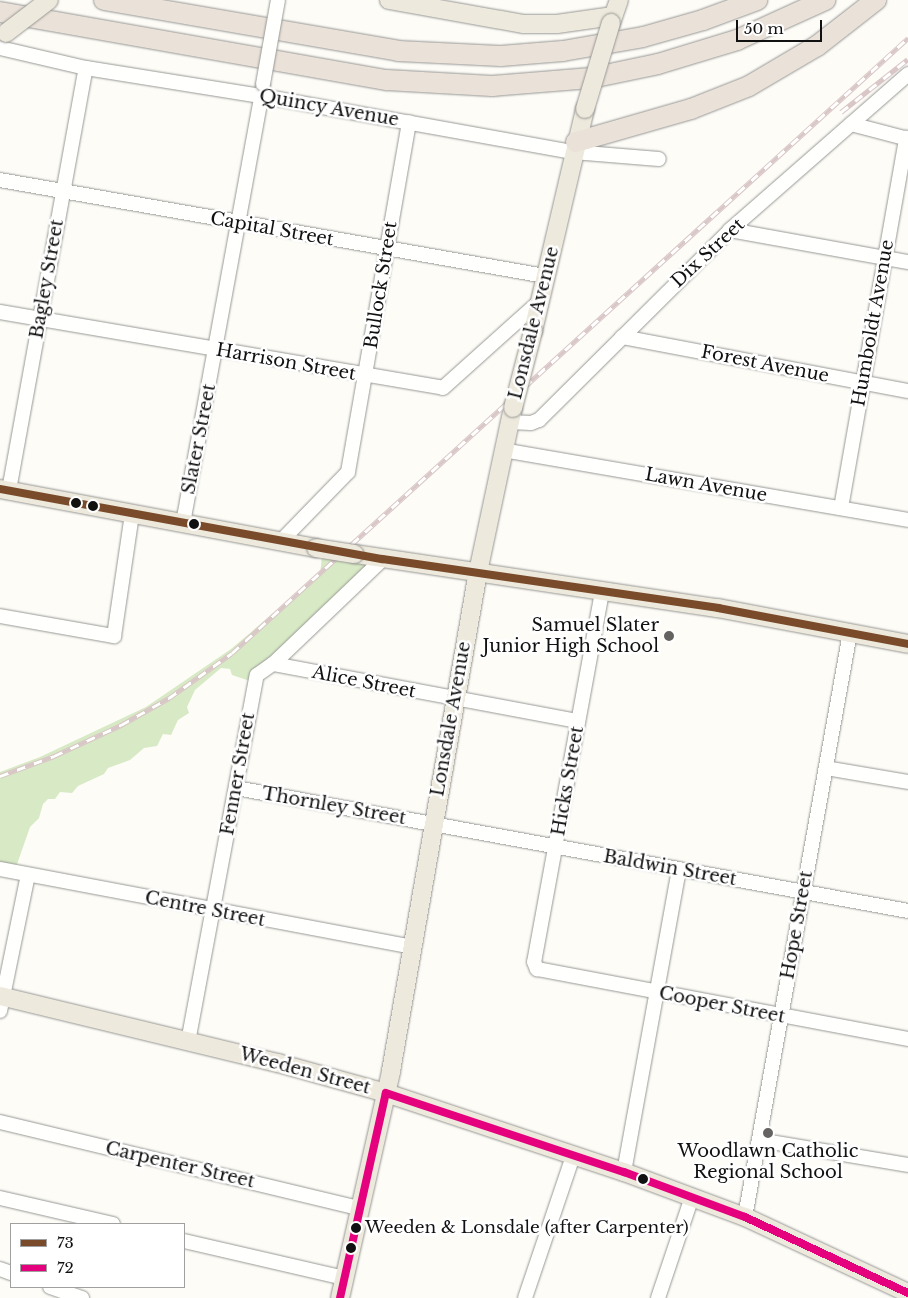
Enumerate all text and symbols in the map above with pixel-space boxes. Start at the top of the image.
scale bar [738,10,824,42]
text: 50 m [744,19,784,38]
street label: Quincy Avenue [257,85,401,131]
street label: Capital Street [209,208,335,250]
street label: Dix Street [667,214,749,292]
street label: Bagley Street [26,217,68,341]
street label: Bullock Street [360,219,402,351]
street label: Humboldt Avenue [848,238,898,408]
street label: Lonsdale Avenue [504,244,564,402]
street label: Harrison Street [214,339,358,385]
street label: Forest Avenue [699,341,831,387]
street label: Slater Street [178,382,220,496]
street label: Lawn Avenue [643,464,769,506]
unlabelled marker [71,498,81,508]
unlabelled marker [88,501,98,511]
unlabelled marker [189,519,199,529]
place label: Samuel Slater Junior High School [482,615,659,658]
marker: Samuel Slater Junior High School [663,630,675,642]
street label: Lonsdale Avenue [427,640,475,798]
street label: Alice Street [310,661,418,703]
street label: Fenner Street [217,711,259,837]
street label: Hicks Street [548,724,588,838]
street label: Thornley Street [260,783,408,829]
street label: Baldwin Street [602,846,738,890]
street label: Hope Street [777,869,817,981]
street label: Centre Street [143,887,267,931]
street label: Cooper Street [657,982,787,1028]
street label: Weeden Street [237,1043,373,1099]
marker: Woodlawn Catholic Regional School [762,1127,774,1139]
street label: Carpenter Street [103,1137,257,1193]
place label: Woodlawn Catholic Regional School [678,1141,858,1184]
unlabelled marker [638,1174,648,1184]
place label: Weeden & Lonsdale (after Carpenter) [365,1218,689,1238]
legend [10,1223,185,1288]
marker: Weeden & Lonsdale (after Carpenter) [351,1223,361,1233]
text: 73 [57,1233,74,1252]
unlabelled marker [346,1243,356,1253]
text: 72 [57,1258,74,1277]

